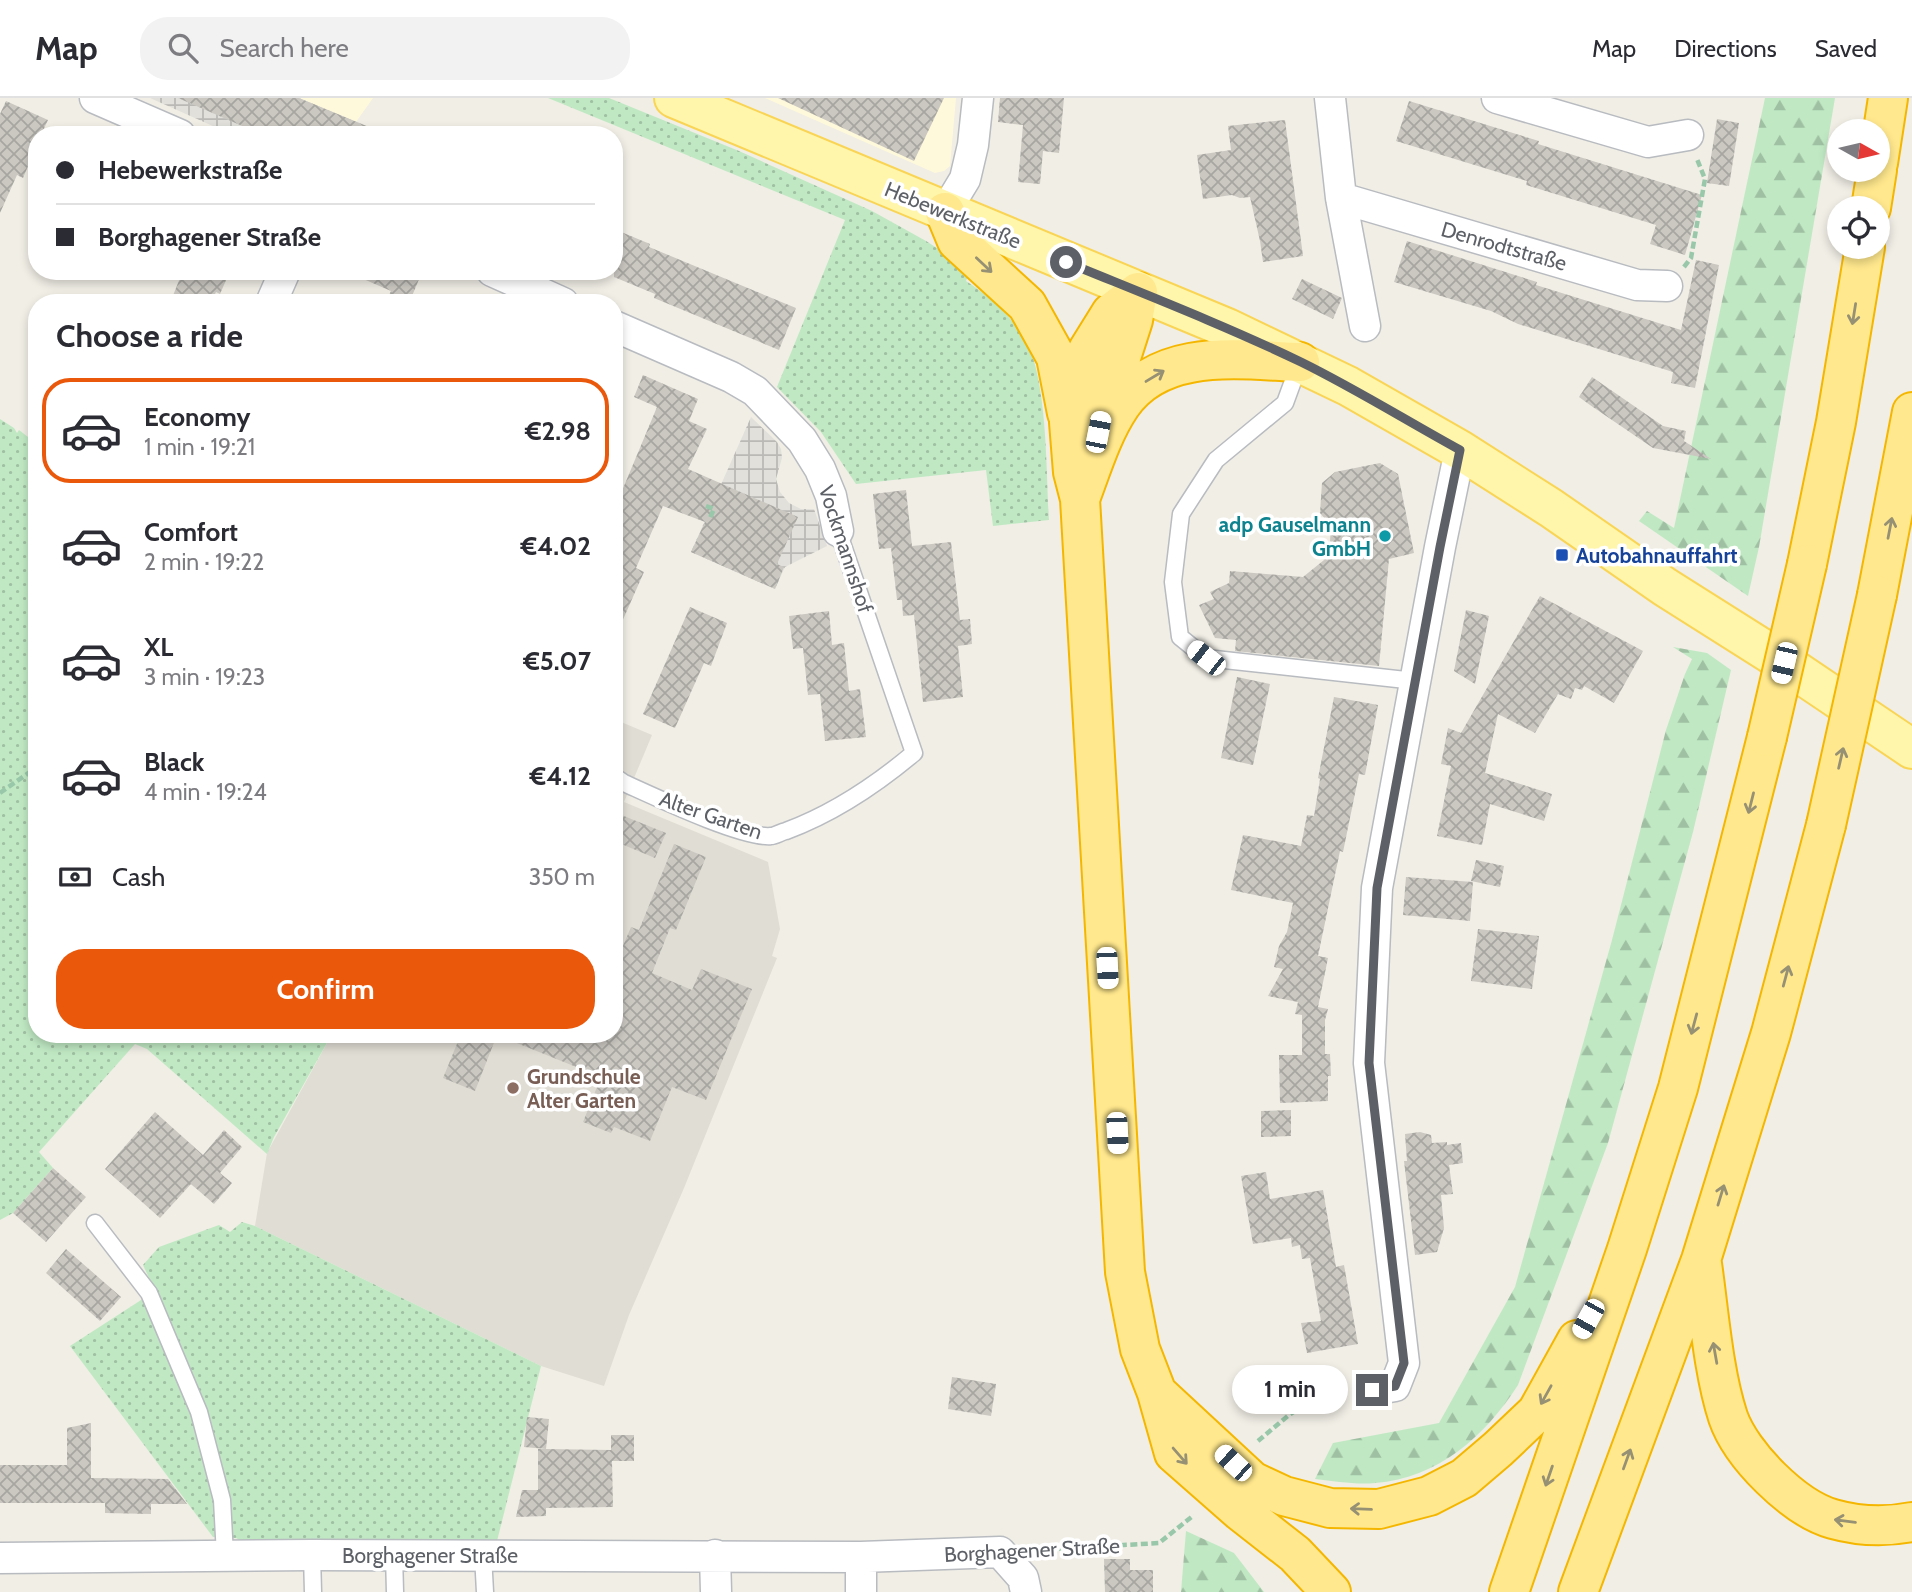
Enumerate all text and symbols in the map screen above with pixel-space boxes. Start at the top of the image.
search box [140,17,630,80]
text: Map [35,28,98,68]
icon: search [164,29,202,67]
text: Search here [220,32,349,64]
text: Map [1592,34,1636,63]
text: Directions [1674,34,1777,63]
text: Saved [1815,34,1877,63]
north arrow [1827,119,1890,182]
map controls [1827,119,1890,259]
text: Hebewerkstraße [98,154,282,186]
street label: Hebewerkstraße [881,176,1025,254]
button: locate [1827,196,1890,259]
street label: Denrodtstraße [1438,216,1570,276]
text: Borghagener Straße [98,221,321,253]
route start [1050,246,1082,278]
one-way arrow [975,257,992,274]
one-way arrow [1847,302,1860,325]
text: Choose a ride [56,316,243,355]
one-way arrow [1145,368,1165,382]
icon: car [60,399,123,462]
text: Economy [144,401,250,433]
car [1084,409,1113,455]
text: €2.98 [525,415,591,447]
text: 1 min · 19:21 [144,433,255,461]
street label: Vockmannshof [814,482,878,616]
place label: adp Gauselmann GmbH [1219,512,1371,561]
icon: car [60,514,123,577]
text: Comfort [144,516,238,548]
one-way arrow [1884,517,1897,540]
marker: adp Gauselmann GmbH [1377,528,1393,544]
text: €4.02 [521,530,591,562]
place label: Autobahnauffahrt [1576,543,1738,568]
marker: Autobahnauffahrt [1554,547,1570,563]
text: 2 min · 19:22 [144,548,264,576]
icon: car [60,629,123,692]
text: XL [144,631,173,663]
car [1183,637,1230,679]
car [1770,640,1799,686]
text: €5.07 [523,645,591,677]
text: 3 min · 19:23 [144,663,265,691]
icon: car [60,744,123,807]
text: Black [144,746,204,778]
one-way arrow [1834,747,1848,770]
text: €4.12 [530,760,591,792]
text: 4 min · 19:24 [144,778,267,806]
street label: Alter Garten [656,786,766,844]
one-way arrow [1744,791,1757,814]
icon: cash [56,858,94,896]
text: Cash [112,861,165,893]
text: 350 m [529,863,595,891]
car [1096,946,1119,990]
button: Confirm [56,949,595,1029]
one-way arrow [1780,966,1793,988]
one-way arrow [1687,1012,1700,1034]
place label: Grundschule Alter Garten [527,1064,641,1113]
marker: Grundschule Alter Garten [505,1080,521,1096]
car [1106,1111,1129,1155]
one-way arrow [1716,1184,1729,1206]
car [1569,1296,1608,1342]
one-way arrow [1708,1342,1721,1365]
callout: 1 min [1232,1366,1348,1414]
route end [1356,1374,1388,1406]
text: 1 min [1264,1375,1316,1403]
one-way arrow [1539,1384,1553,1404]
car [1211,1441,1256,1485]
one-way arrow [1172,1447,1188,1465]
one-way arrow [1622,1449,1634,1471]
one-way arrow [1542,1464,1554,1486]
one-way arrow [1349,1502,1372,1515]
one-way arrow [1834,1514,1857,1527]
street label: Borghagener Straße [943,1533,1121,1567]
street label: Borghagener Straße [342,1543,518,1568]

